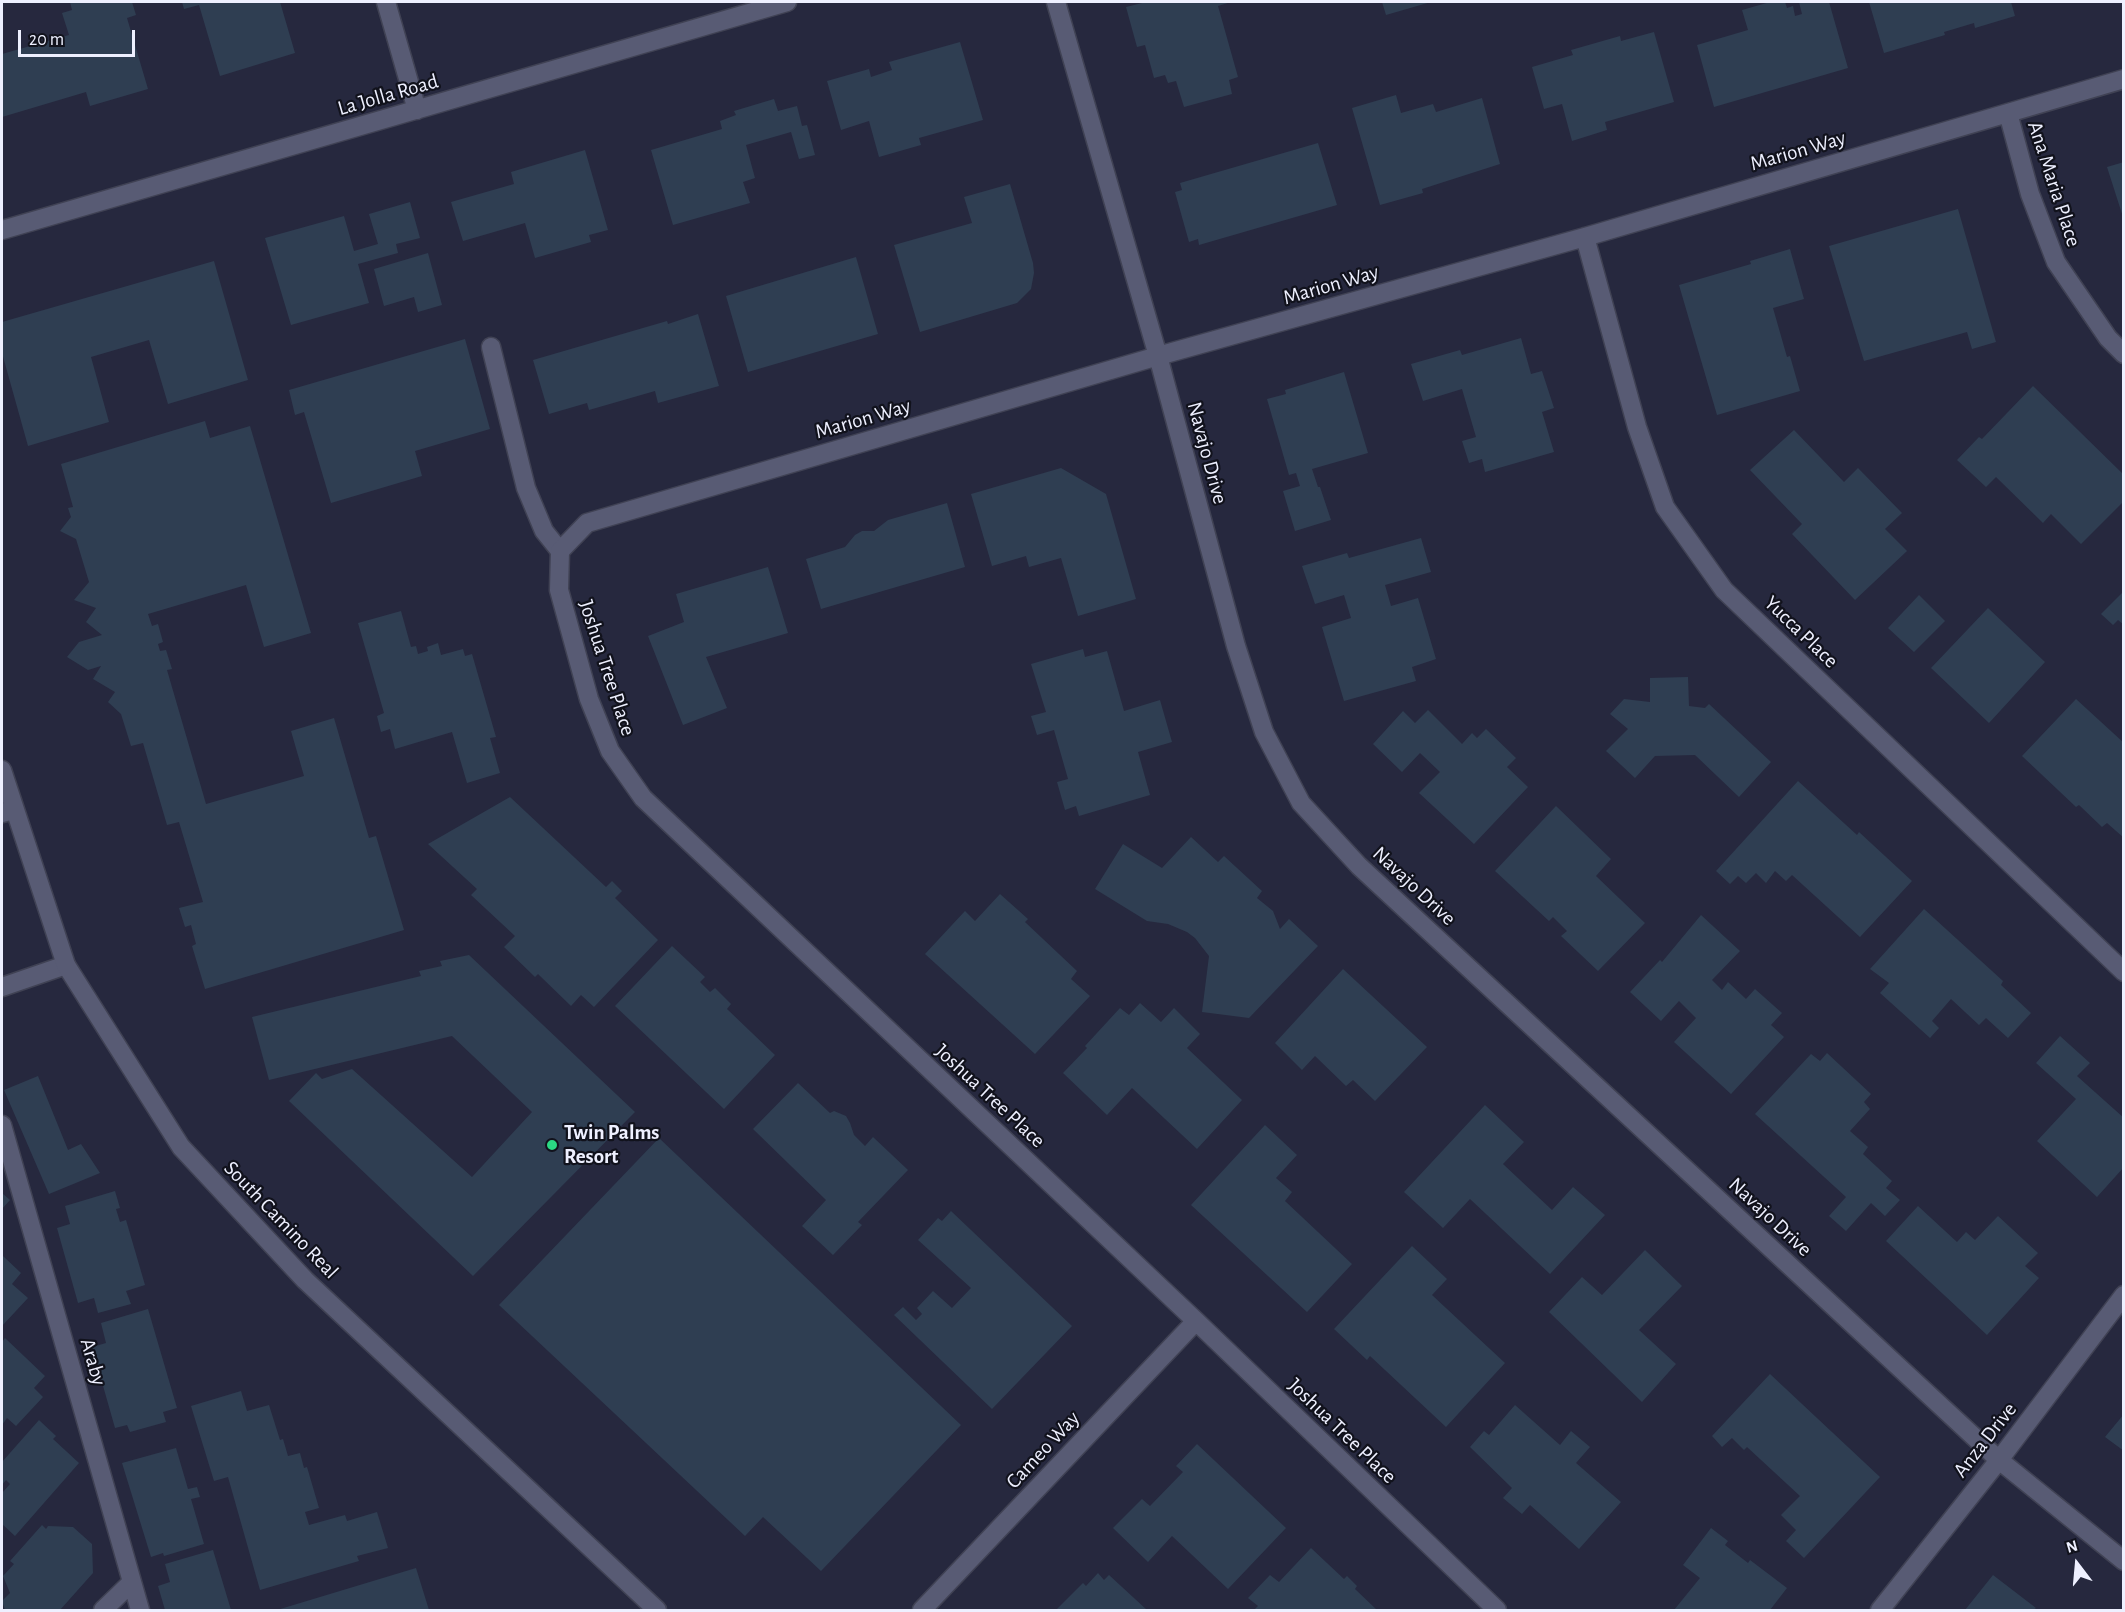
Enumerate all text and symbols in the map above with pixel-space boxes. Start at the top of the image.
scale bar [21,18,138,56]
text: 20 m [29,31,64,49]
street label: La Jolla Road [335,69,441,121]
street label: Ana Maria Place [2022,118,2086,250]
street label: Marion Way [1747,125,1849,177]
street label: Marion Way [1280,259,1382,311]
street label: Marion Way [812,393,914,445]
street label: Navajo Drive [1181,399,1233,507]
street label: Yucca Place [1759,591,1843,673]
street label: Joshua Tree Place [573,597,641,739]
street label: Navajo Drive [1367,841,1461,931]
street label: Joshua Tree Place [930,1039,1050,1153]
place label: Twin Palms Resort [564,1120,659,1170]
marker: Twin Palms Resort [545,1138,559,1152]
street label: South Camino Real [218,1156,344,1284]
street label: Navajo Drive [1723,1172,1817,1262]
street label: Araby [74,1336,112,1388]
street label: Joshua Tree Place [1283,1373,1401,1489]
street label: Anza Drive [1948,1397,2022,1483]
street label: Cameo Way [1001,1406,1085,1494]
north arrow [2047,1534,2107,1594]
text: N [2064,1537,2080,1556]

